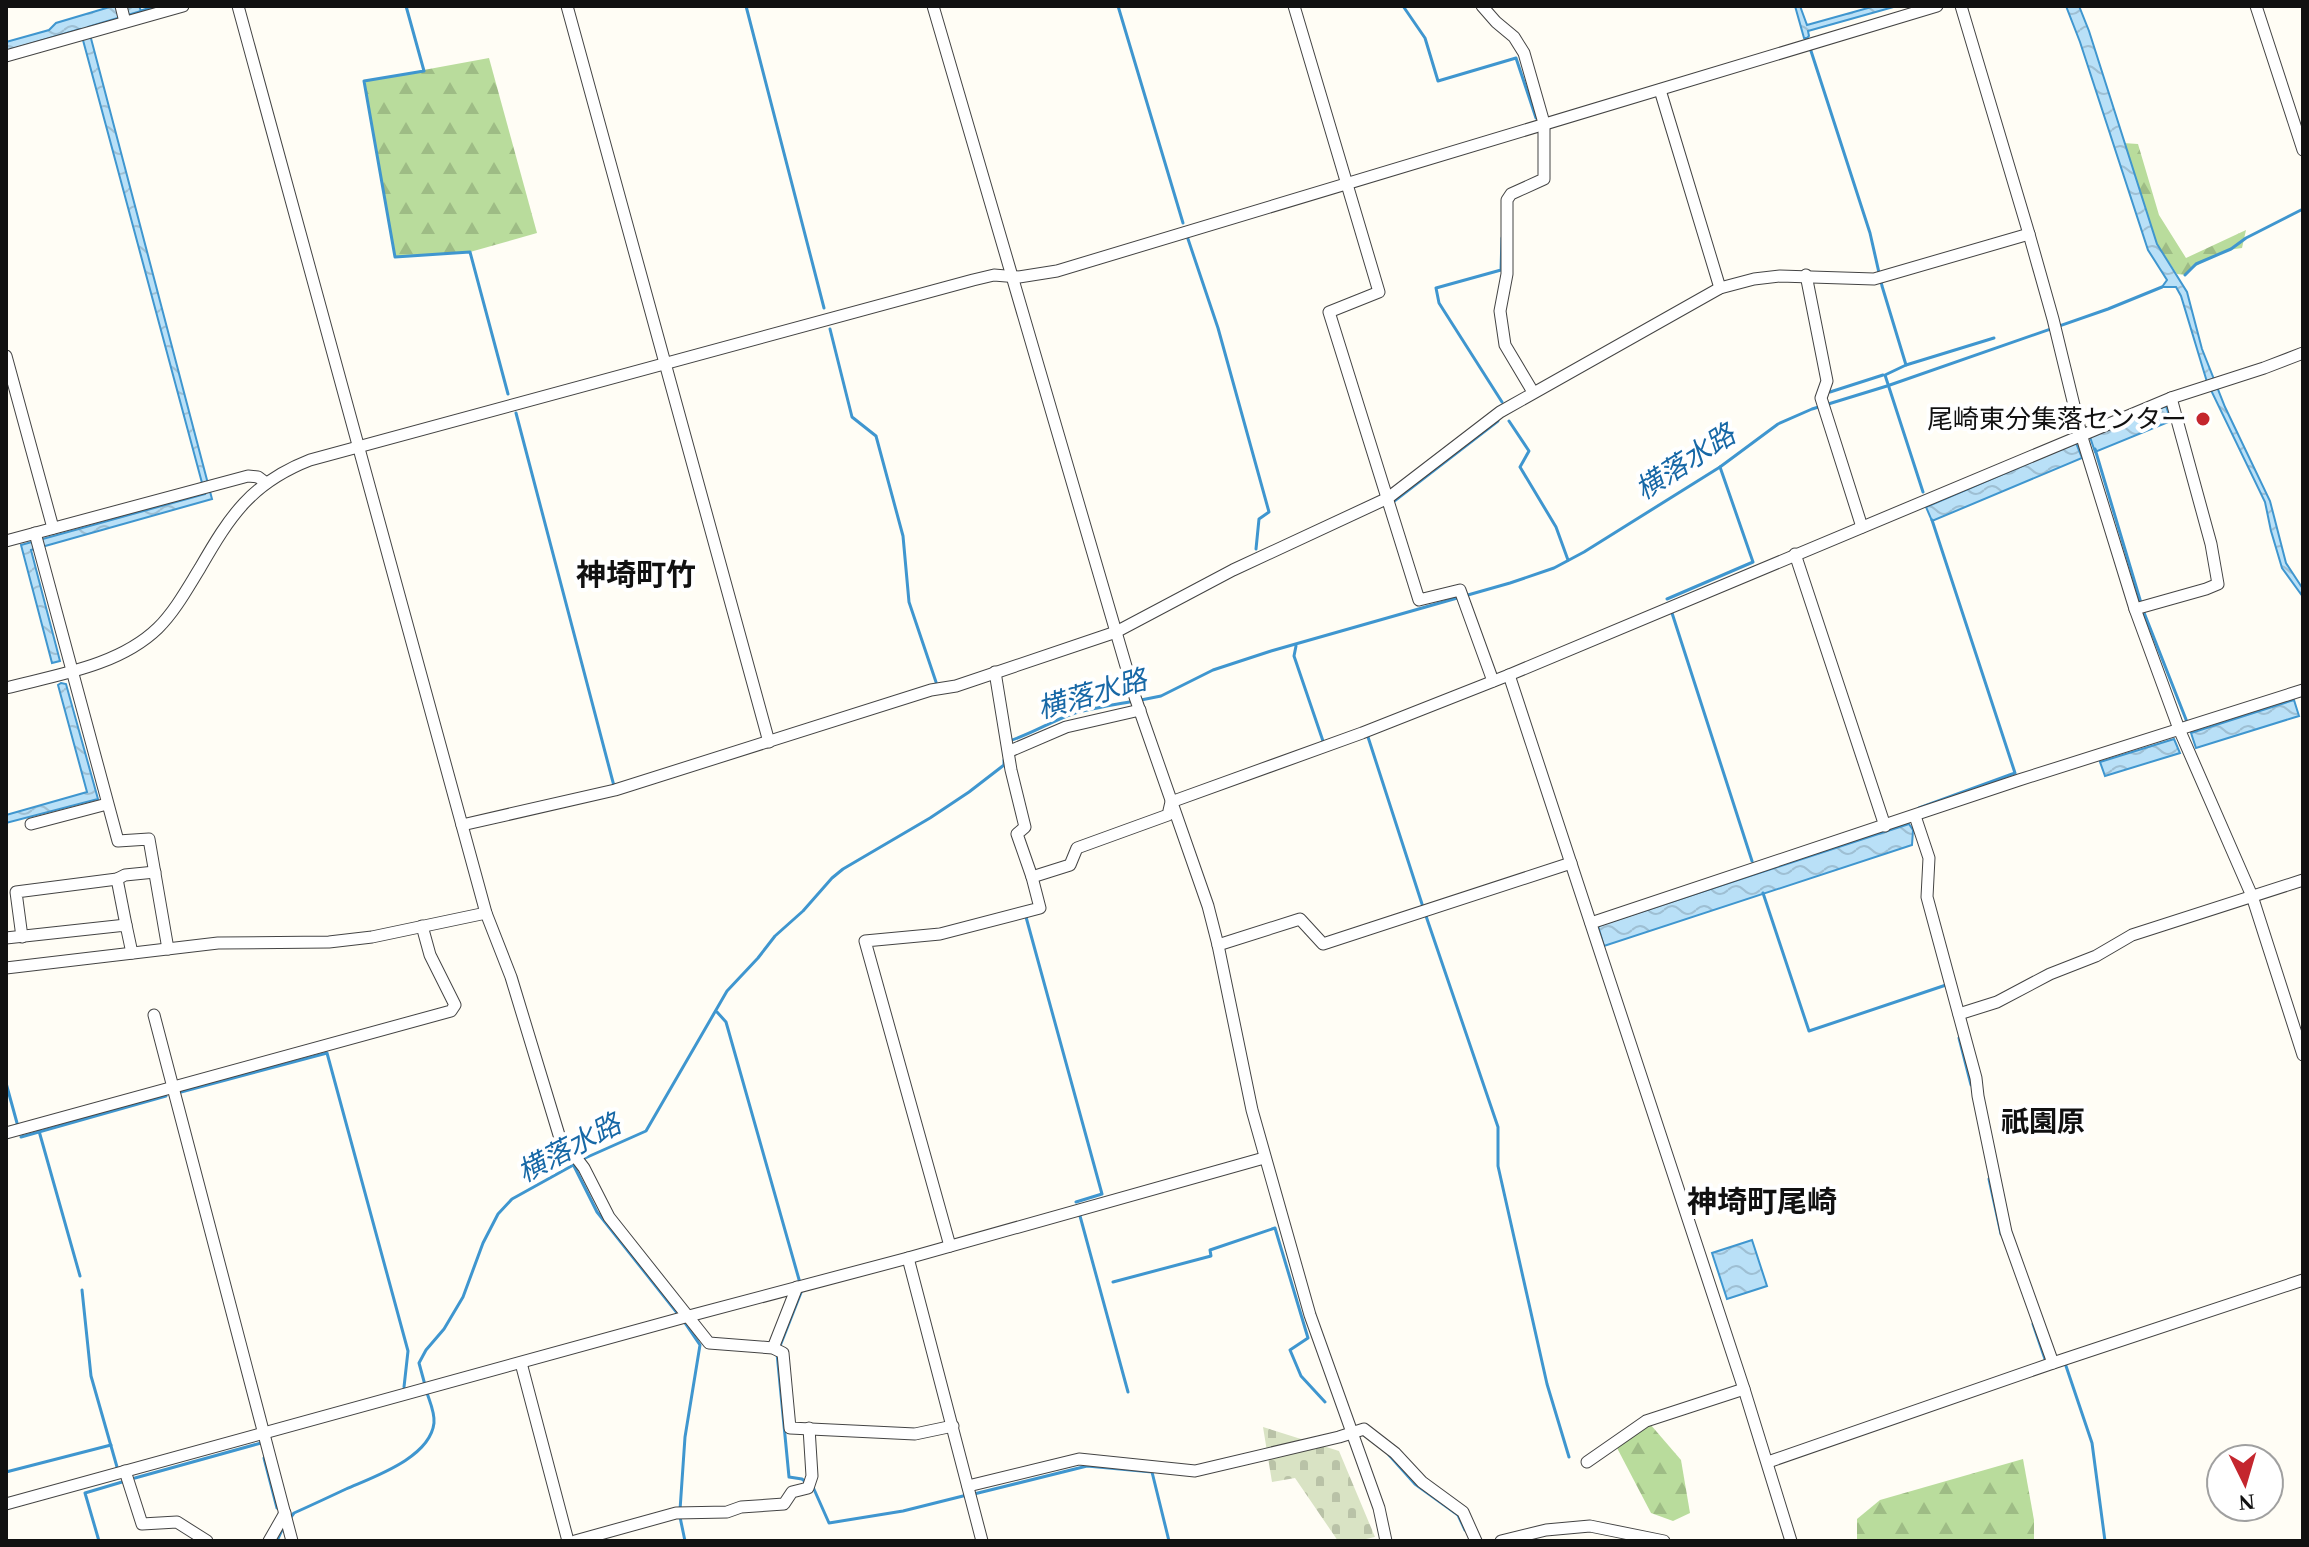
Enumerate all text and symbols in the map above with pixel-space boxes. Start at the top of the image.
place label: 尾崎東分集落センター [1927,405,2187,434]
marker: 尾崎東分集落センター [2194,410,2212,428]
water label: 横落水路 [1630,417,1742,506]
district label: 神埼町竹 [576,558,696,591]
water label: 横落水路 [1034,663,1152,724]
district label: 祇園原 [2001,1106,2085,1137]
water label: 横落水路 [512,1107,627,1188]
district label: 神埼町尾崎 [1687,1185,1837,1218]
north arrow [2205,1443,2285,1523]
text: N [2238,1489,2256,1516]

